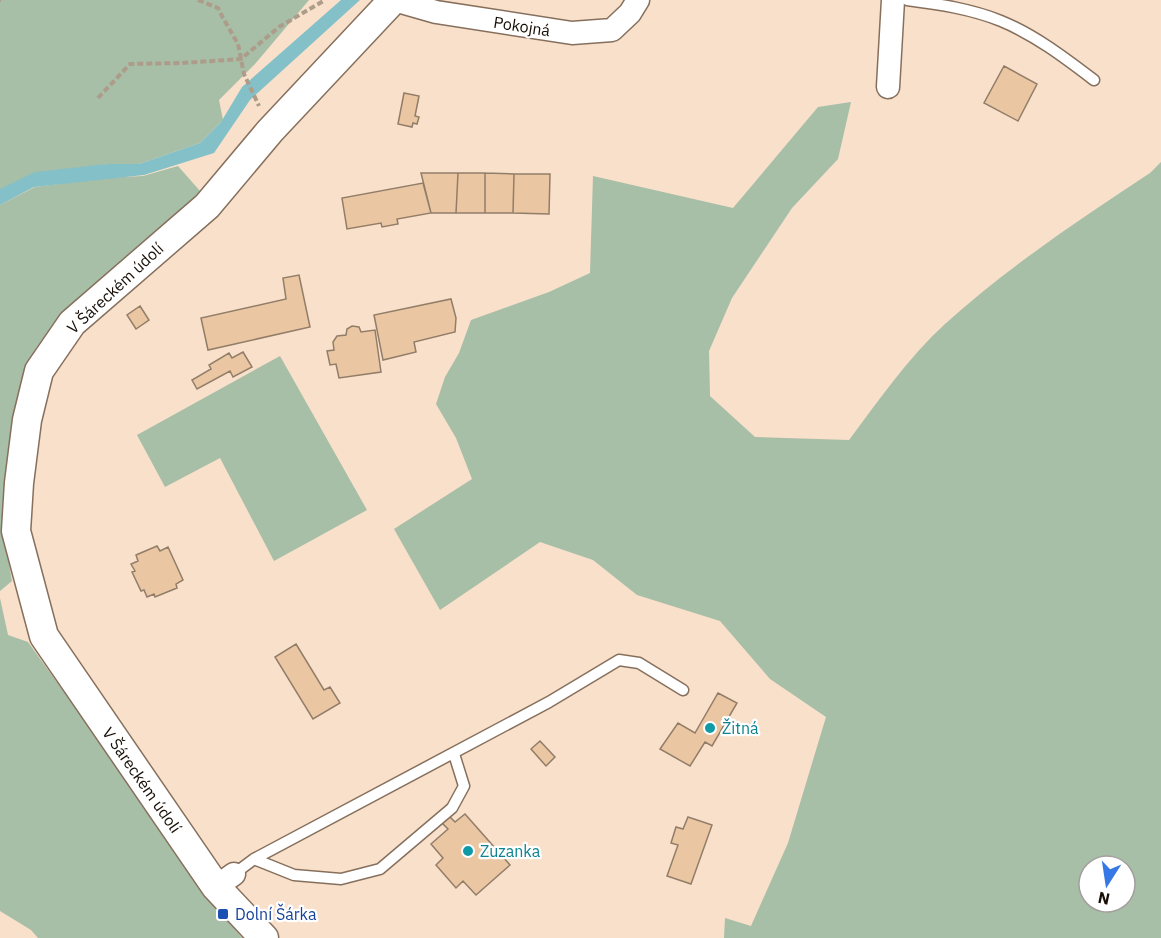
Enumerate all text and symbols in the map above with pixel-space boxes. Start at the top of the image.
street label: Pokojná [492,12,552,40]
street label: V Šáreckém údolí [62,238,167,338]
place label: Žitná [722,718,759,738]
marker: Žitná [703,721,717,735]
street label: V Šáreckém údolí [98,723,187,837]
place label: Zuzanka [480,841,541,861]
marker: Zuzanka [461,844,475,858]
north arrow [1077,854,1137,914]
text: N [1096,888,1112,910]
place label: Dolní Šárka [235,903,317,924]
marker: Dolní Šárka [216,907,230,921]

